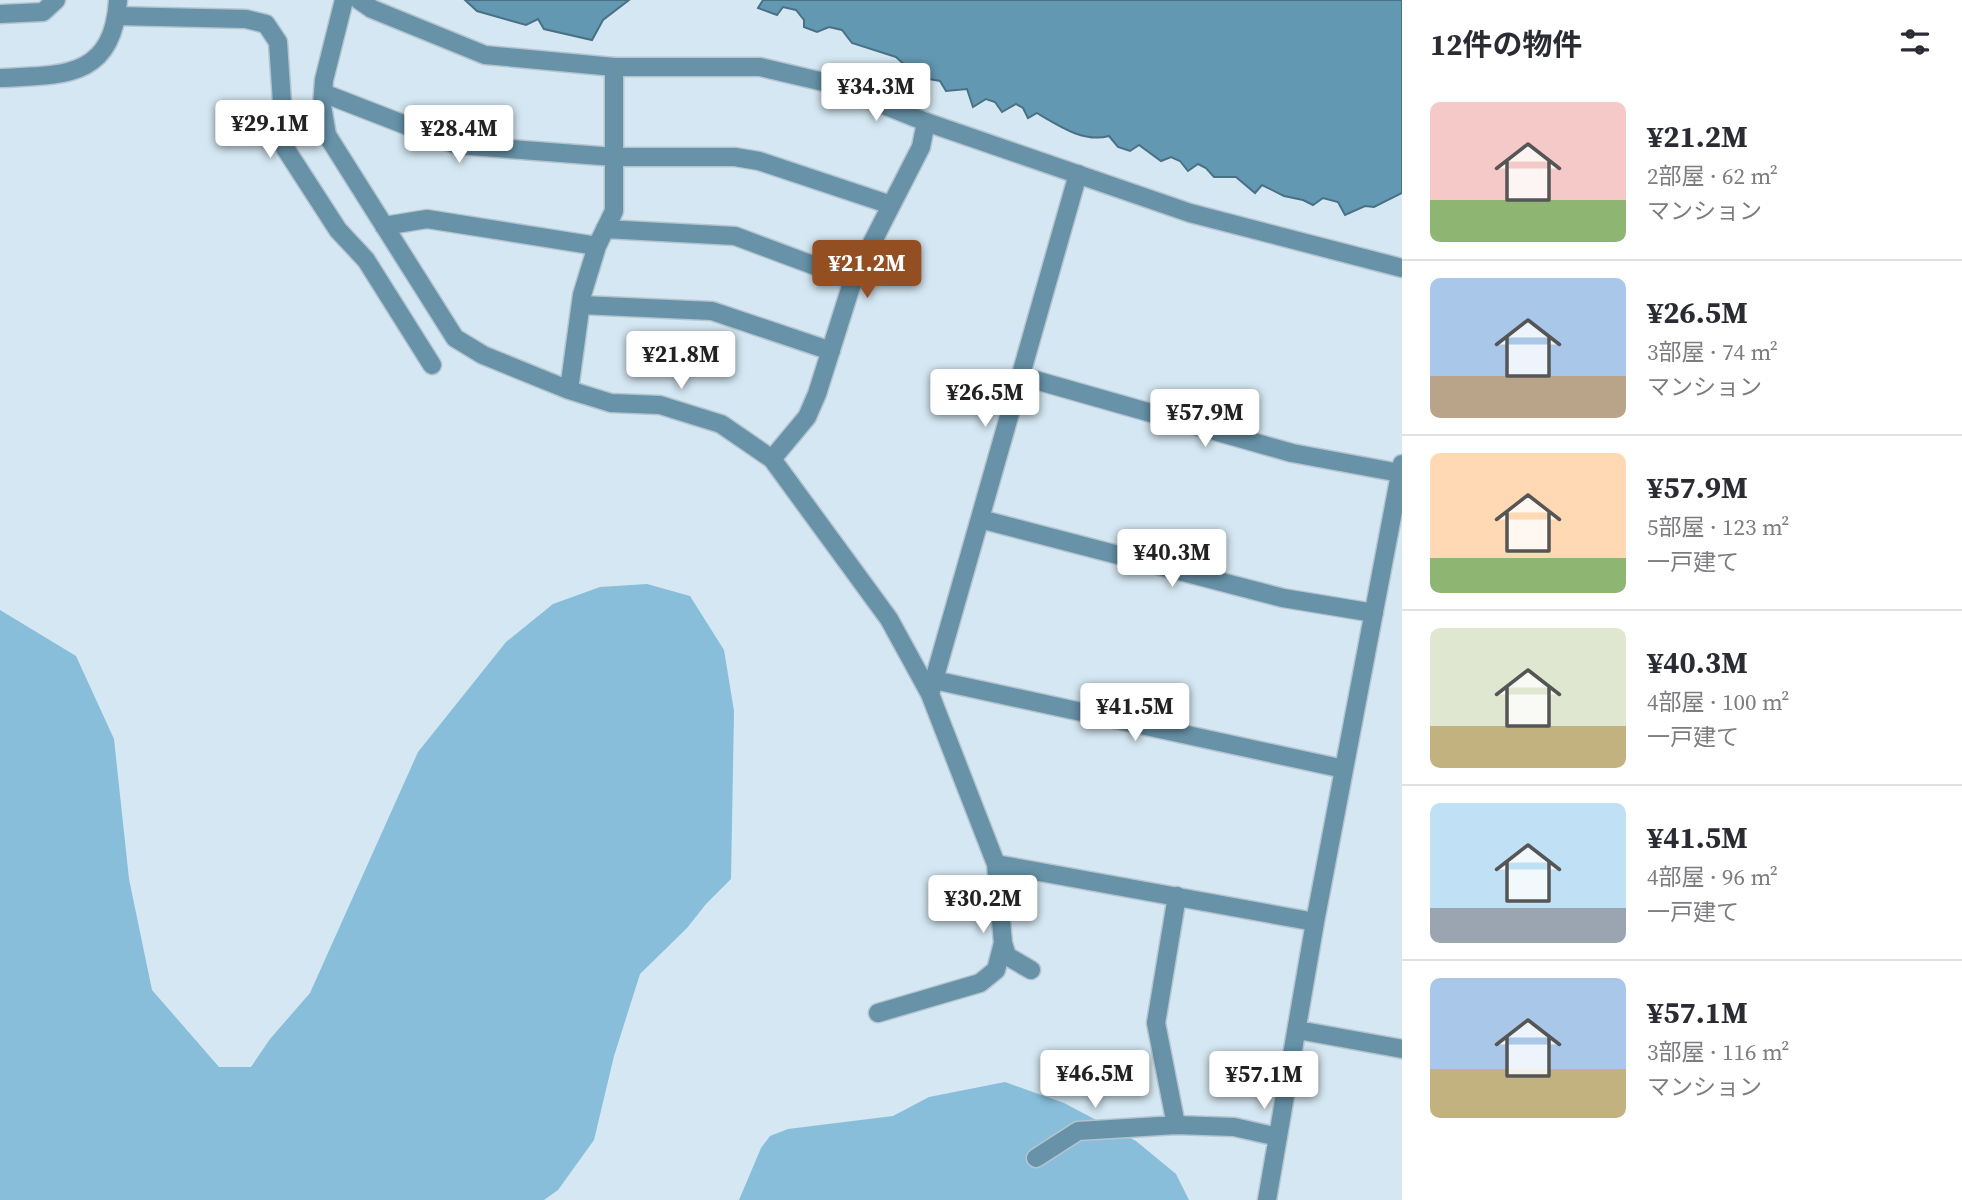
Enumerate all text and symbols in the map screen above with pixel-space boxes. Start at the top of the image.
icon: filters [1896,23,1934,61]
text: 12件の物件 [1430,24,1583,65]
pin: ¥34.3M [819,64,933,123]
text: ¥34.3M [837,70,915,102]
pin: ¥29.1M [213,100,327,160]
pin: ¥28.4M [402,106,516,165]
text: ¥29.1M [231,107,309,139]
text: ¥28.4M [420,112,498,144]
text: ¥21.2M [1647,116,1748,157]
icon: home [1486,130,1570,214]
text: 2部屋 · 62 m² [1647,160,1778,192]
text: マンション [1647,195,1762,227]
pin: ¥21.2M [810,240,924,300]
text: ¥21.2M [828,247,906,279]
text: ¥26.5M [1647,292,1748,333]
icon: home [1486,306,1570,390]
pin: ¥21.8M [624,332,738,391]
text: 3部屋 · 74 m² [1647,336,1778,368]
text: ¥21.8M [642,338,720,370]
pin: ¥26.5M [928,370,1042,429]
text: マンション [1647,371,1762,403]
text: ¥26.5M [946,376,1024,408]
pin: ¥57.9M [1148,390,1262,449]
text: ¥57.9M [1166,396,1244,428]
text: ¥57.9M [1647,467,1748,508]
icon: home [1486,481,1570,565]
text: 5部屋 · 123 m² [1647,511,1790,543]
pin: ¥40.3M [1115,530,1229,589]
text: ¥40.3M [1133,536,1211,568]
text: 一戸建て [1647,546,1739,578]
text: ¥40.3M [1647,642,1748,683]
icon: home [1486,656,1570,740]
pin: ¥41.5M [1078,684,1192,743]
text: 4部屋 · 100 m² [1647,686,1790,718]
text: ¥41.5M [1096,690,1174,722]
text: 一戸建て [1647,721,1739,753]
text: ¥41.5M [1647,817,1748,858]
icon: home [1486,831,1570,915]
text: 4部屋 · 96 m² [1647,861,1778,893]
pin: ¥30.2M [926,876,1040,935]
text: ¥30.2M [944,882,1022,914]
text: 一戸建て [1647,896,1739,928]
text: ¥57.1M [1647,992,1748,1033]
icon: home [1486,1006,1570,1090]
text: 3部屋 · 116 m² [1647,1036,1790,1068]
pin: ¥46.5M [1038,1050,1152,1110]
pin: ¥57.1M [1207,1052,1321,1111]
text: ¥46.5M [1056,1057,1134,1089]
text: ¥57.1M [1225,1058,1303,1090]
text: マンション [1647,1071,1762,1103]

